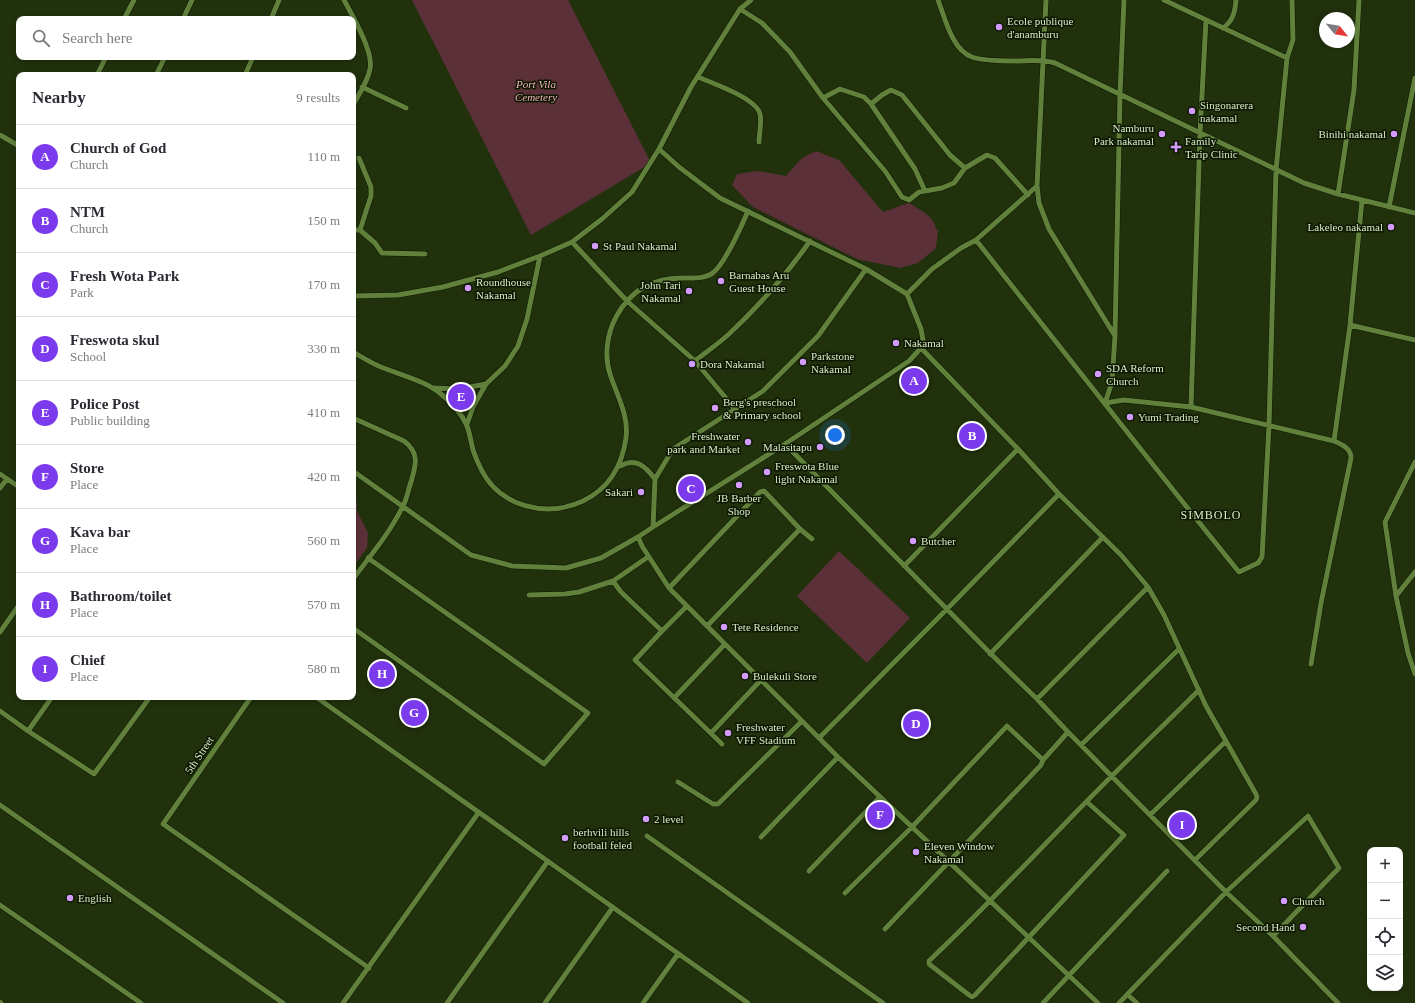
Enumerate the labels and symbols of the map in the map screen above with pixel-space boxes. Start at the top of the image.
north arrow [1319,12,1355,48]
place label: Ecole publique d'anamburu [1007,15,1073,40]
marker: Ecole publique d'anamburu [994,22,1004,32]
park label: Port Vila Cemetery [515,78,557,103]
place label: Singonarera nakamal [1200,99,1253,124]
marker: Singonarera nakamal [1187,106,1197,116]
place label: Namburu Park nakamal [1094,122,1154,147]
place label: Binihi nakamal [1318,128,1386,140]
marker: Namburu Park nakamal [1157,129,1167,139]
marker: Binihi nakamal [1389,129,1399,139]
place label: Family Tarip Clinic [1185,135,1238,160]
marker: Family Tarip Clinic [1170,141,1182,153]
place label: Lakeleo nakamal [1308,221,1383,233]
marker: Lakeleo nakamal [1386,222,1396,232]
place label: St Paul Nakamal [603,240,677,252]
marker: St Paul Nakamal [590,241,600,251]
place label: Barnabas Aru Guest House [729,269,790,294]
place label: Roundhouse Nakamal [476,276,531,301]
marker: Barnabas Aru Guest House [716,276,726,286]
place label: John Tari Nakamal [640,279,681,304]
marker: Roundhouse Nakamal [463,283,473,293]
marker: John Tari Nakamal [684,286,694,296]
place label: Nakamal [904,337,944,349]
marker: Nakamal [891,338,901,348]
place label: Parkstone Nakamal [811,350,855,375]
marker: Parkstone Nakamal [798,357,808,367]
place label: Dora Nakamal [700,358,764,370]
marker: Dora Nakamal [687,359,697,369]
place label: SDA Reform Church [1106,362,1164,387]
pin: A [901,366,927,396]
marker: SDA Reform Church [1093,369,1103,379]
pin: E [448,382,474,412]
place label: Berg's preschool & Primary school [723,396,801,421]
marker: Berg's preschool & Primary school [710,403,720,413]
place label: Yumi Trading [1138,411,1199,423]
marker: Yumi Trading [1125,412,1135,422]
pin: B [959,421,985,451]
your location [825,425,845,445]
place label: Freshwater park and Market [667,430,740,455]
marker: Freshwater park and Market [743,437,753,447]
place label: Malasitapu [763,441,812,453]
marker: Malasitapu [815,442,825,452]
place label: Freswota Blue light Nakamal [775,460,839,485]
marker: Freswota Blue light Nakamal [762,467,772,477]
pin: C [678,474,704,504]
marker: JB Barber Shop [734,480,744,490]
place label: Sakari [605,486,633,498]
marker: Sakari [636,487,646,497]
place label: JB Barber Shop [717,492,761,517]
district label: SIMBOLO [1180,508,1242,522]
place label: Butcher [921,535,956,547]
marker: Butcher [908,536,918,546]
place label: Tete Residence [732,621,799,633]
marker: Tete Residence [719,622,729,632]
pin: H [369,659,395,689]
place label: Bulekuli Store [753,670,817,682]
marker: Bulekuli Store [740,671,750,681]
pin: G [401,698,427,728]
pin: D [903,709,929,739]
place label: Freshwater VFF Stadium [736,721,796,746]
marker: Freshwater VFF Stadium [723,728,733,738]
street label: 5th Street [182,734,216,776]
pin: F [867,800,893,830]
pin: I [1169,810,1195,840]
place label: 2 level [654,813,684,825]
marker: 2 level [641,814,651,824]
place label: berhvili hills football feled [573,826,632,851]
marker: berhvili hills football feled [560,833,570,843]
place label: Eleven Window Nakamal [924,840,995,865]
marker: Eleven Window Nakamal [911,847,921,857]
place label: English [78,892,112,904]
marker: English [65,893,75,903]
place label: Church [1292,895,1325,907]
marker: Church [1279,896,1289,906]
place label: Second Hand [1236,921,1295,933]
marker: Second Hand [1298,922,1308,932]

